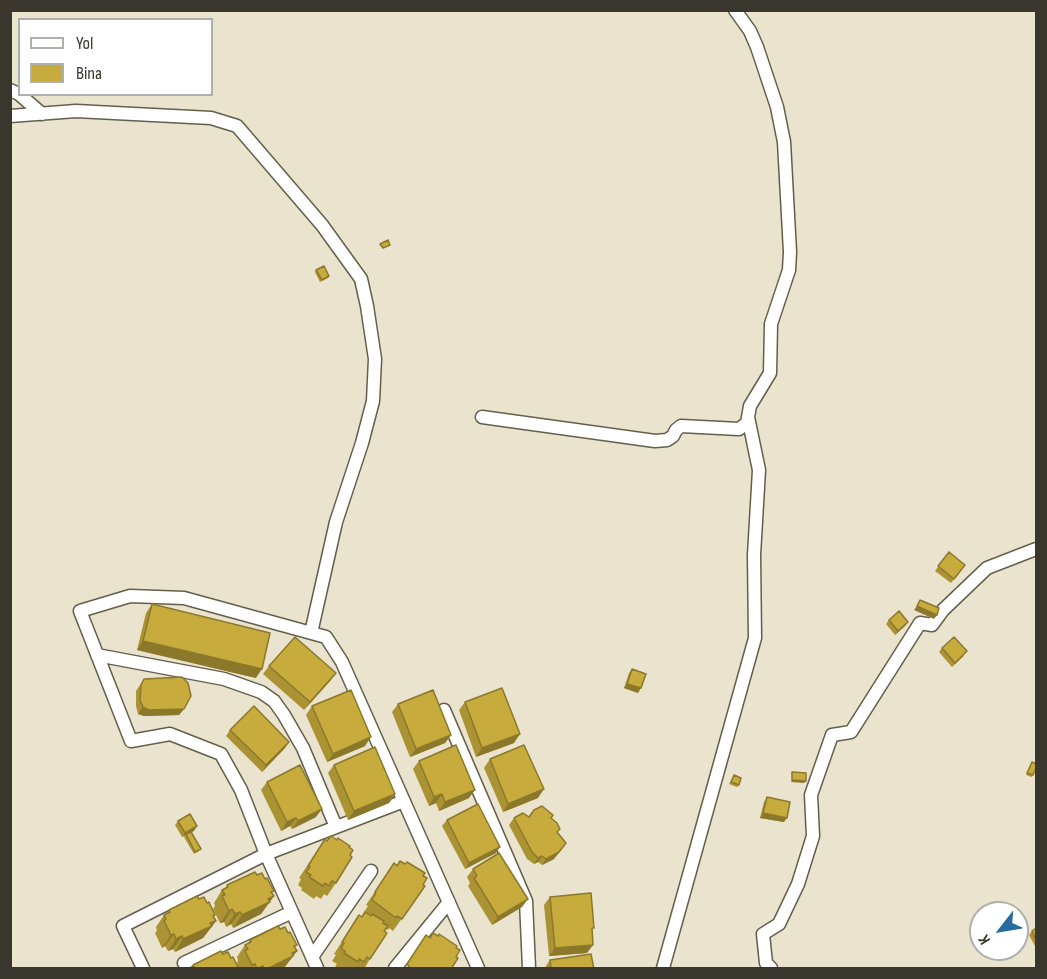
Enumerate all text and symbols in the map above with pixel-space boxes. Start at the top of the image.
legend [18,18,213,96]
text: Yol [76,33,93,54]
text: Bina [76,63,102,84]
north arrow [969,901,1029,961]
text: K [975,931,995,948]

